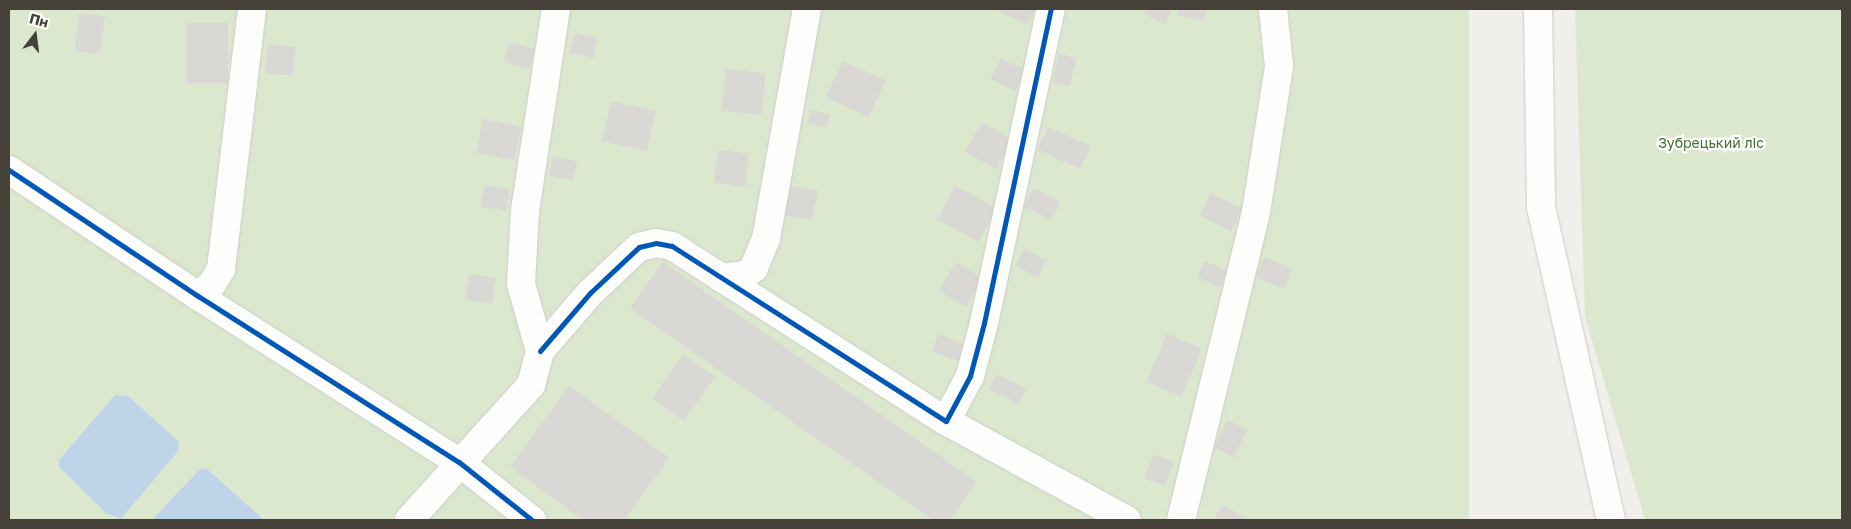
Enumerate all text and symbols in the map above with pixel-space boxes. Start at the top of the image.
text: Пн [28,9,50,31]
north arrow [10,10,60,60]
park label: Зубрецький ліс [1658,135,1764,151]

